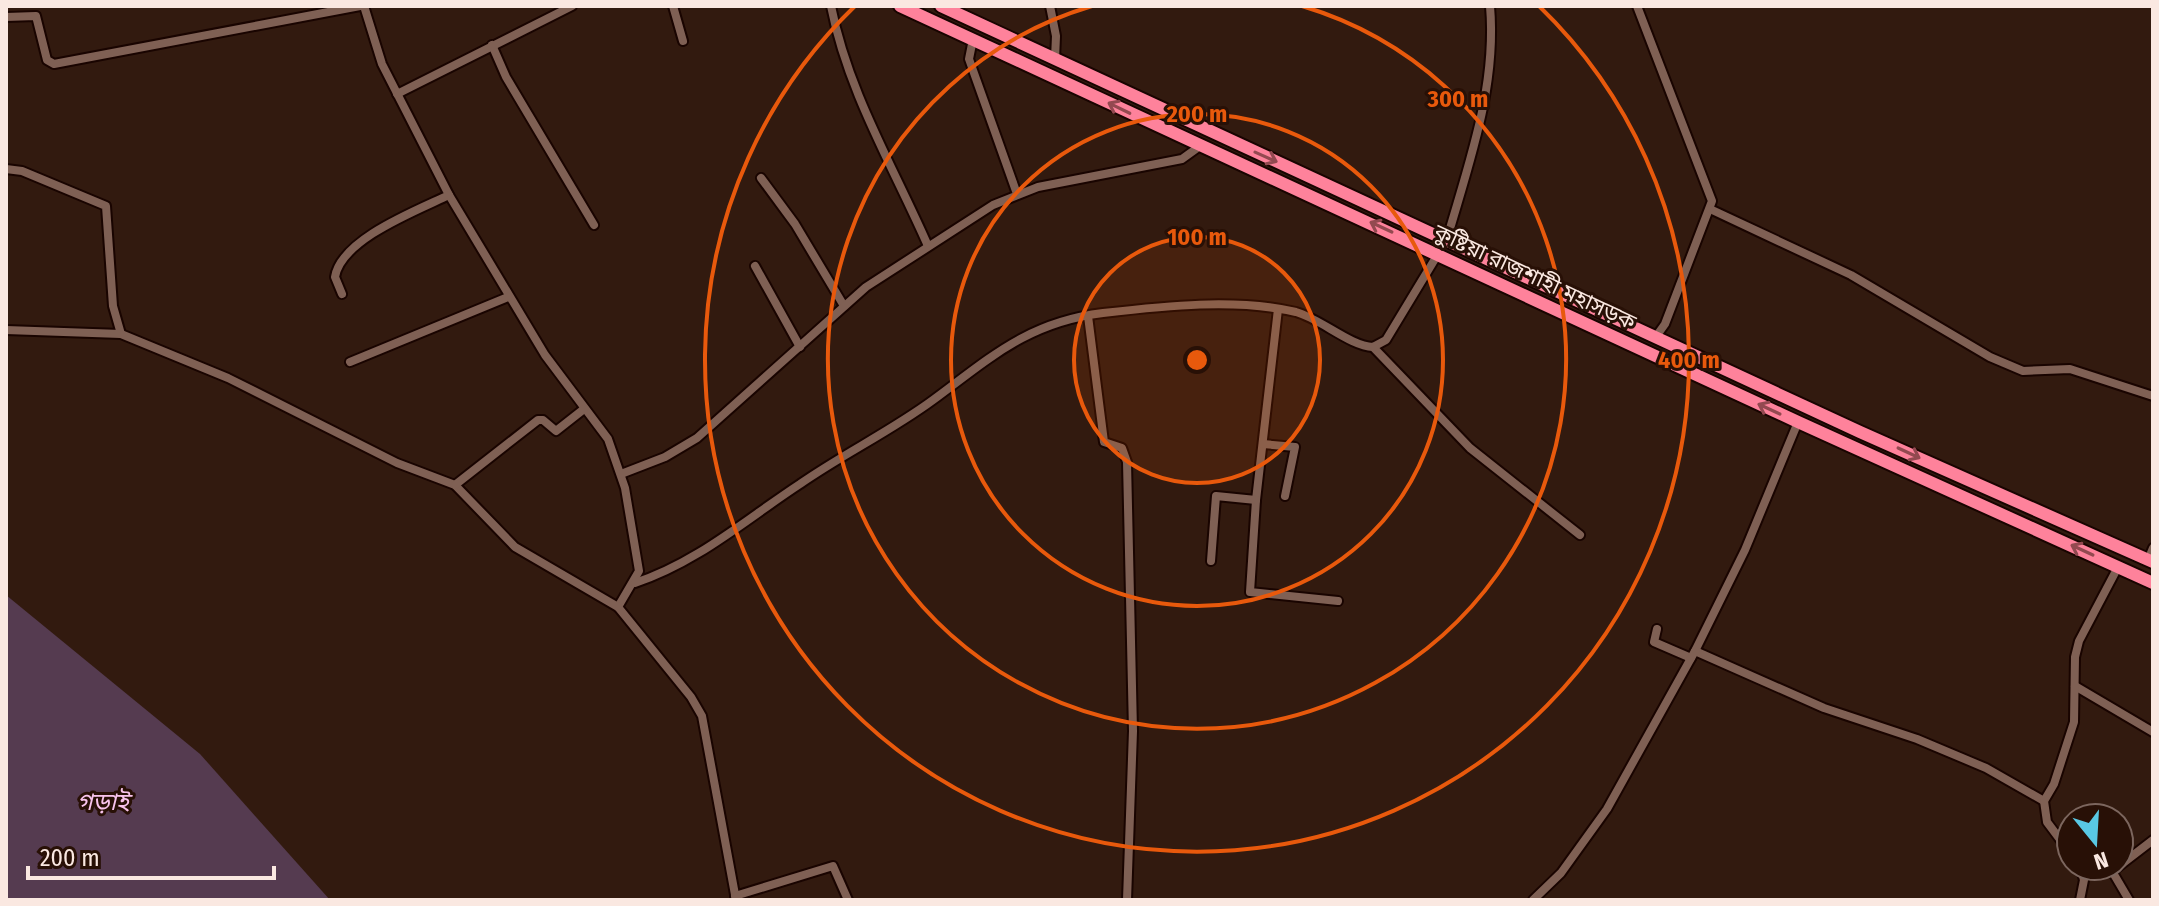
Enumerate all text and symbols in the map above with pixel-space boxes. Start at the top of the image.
text: 300 m [1427,85,1488,113]
one-way arrow [1107,100,1131,115]
text: 200 m [1166,100,1227,128]
one-way arrow [1253,151,1278,166]
street label: কুষ্টিয়া রাজশাহী মহাসড়ক [1429,218,1641,336]
one-way arrow [1369,219,1393,234]
text: 100 m [1167,223,1227,251]
centre of rings [1183,346,1211,374]
text: 400 m [1658,346,1720,374]
one-way arrow [1757,400,1781,415]
one-way arrow [1897,446,1921,461]
one-way arrow [2070,542,2095,557]
water label: গড়াই [77,788,133,816]
north arrow [2055,802,2135,882]
scale bar [28,830,274,880]
text: 200 m [40,844,100,872]
text: N [2091,846,2111,875]

